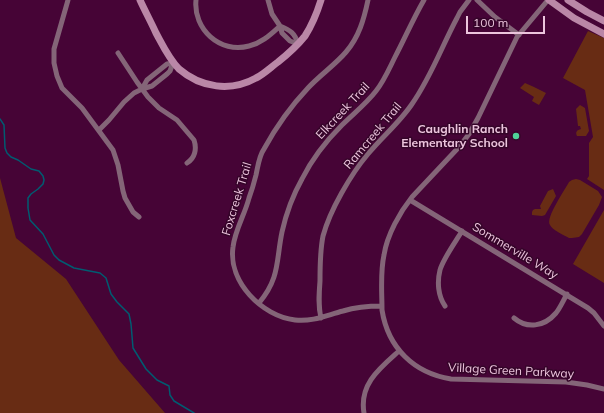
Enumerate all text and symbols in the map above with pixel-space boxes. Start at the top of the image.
scale bar [468,8,547,34]
text: 100 m [473,15,508,30]
street label: Elkcreek Trail [313,80,373,142]
street label: Ramcreek Trail [341,100,405,172]
place label: Caughlin Ranch Elementary School [401,122,508,150]
marker: Caughlin Ranch Elementary School [511,131,521,141]
street label: Foxcreek Trail [219,161,255,237]
street label: Sommerville Way [470,220,560,282]
street label: Village Green Parkway [448,361,574,381]

